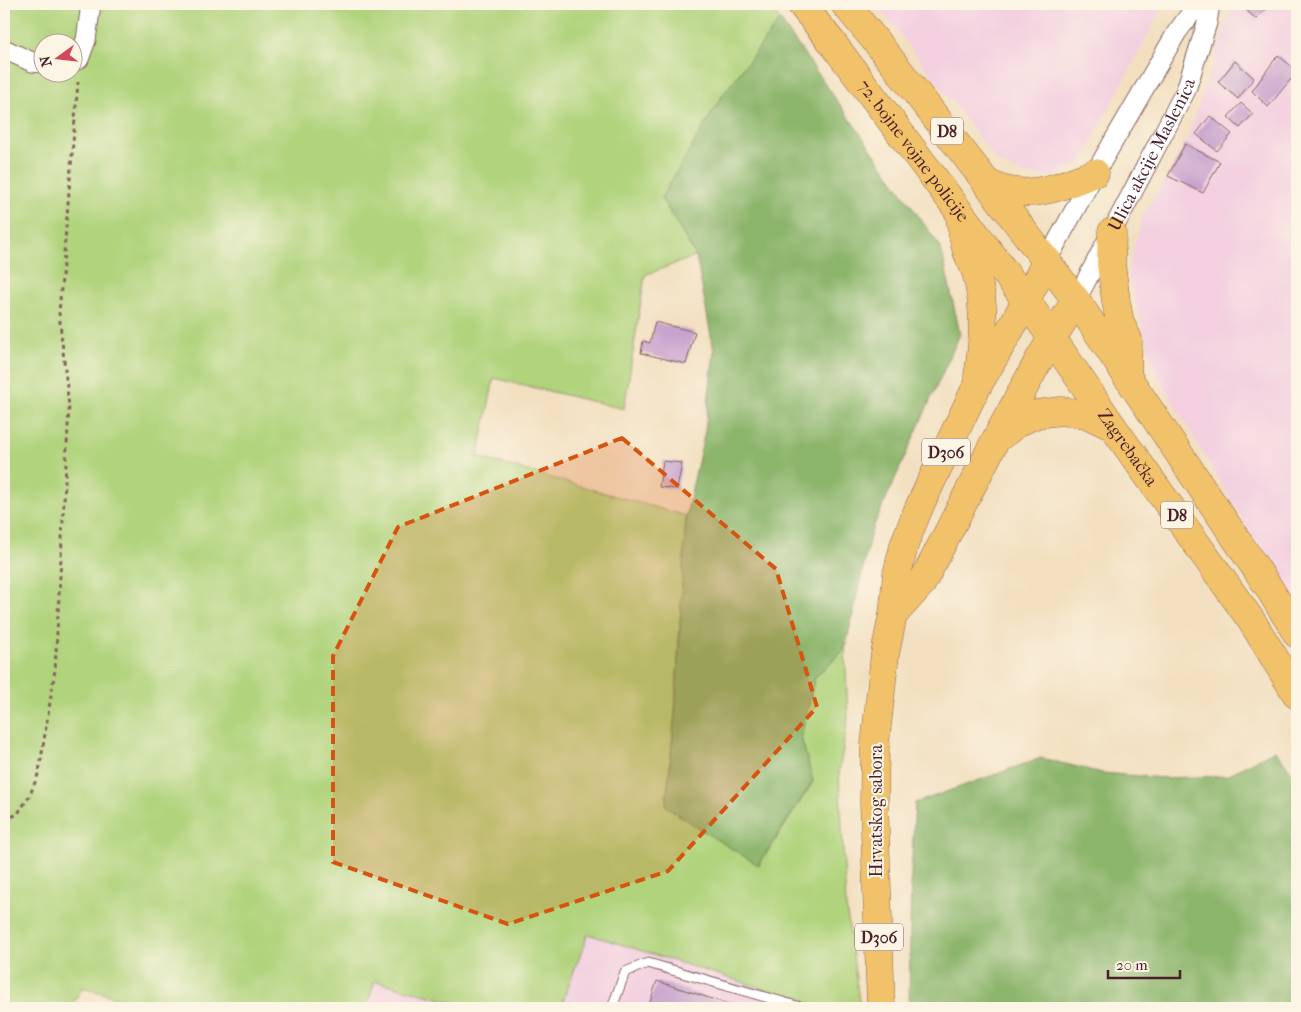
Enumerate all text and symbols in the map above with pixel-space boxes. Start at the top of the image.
north arrow [32,32,82,82]
text: N [36,54,56,69]
street label: Ulica akcije Maslenica [1104,75,1200,235]
street label: 72. bojne vojne policije [853,76,973,226]
road number: D8 [931,118,963,144]
street label: Zagrebačka [1093,405,1162,491]
road number: D306 [922,438,970,466]
road number: D8 [1161,502,1193,528]
street label: Hrvatskog sabora [866,744,887,878]
road number: D306 [855,924,903,950]
scale bar [1108,947,1181,979]
text: 20 m [1116,956,1148,974]

